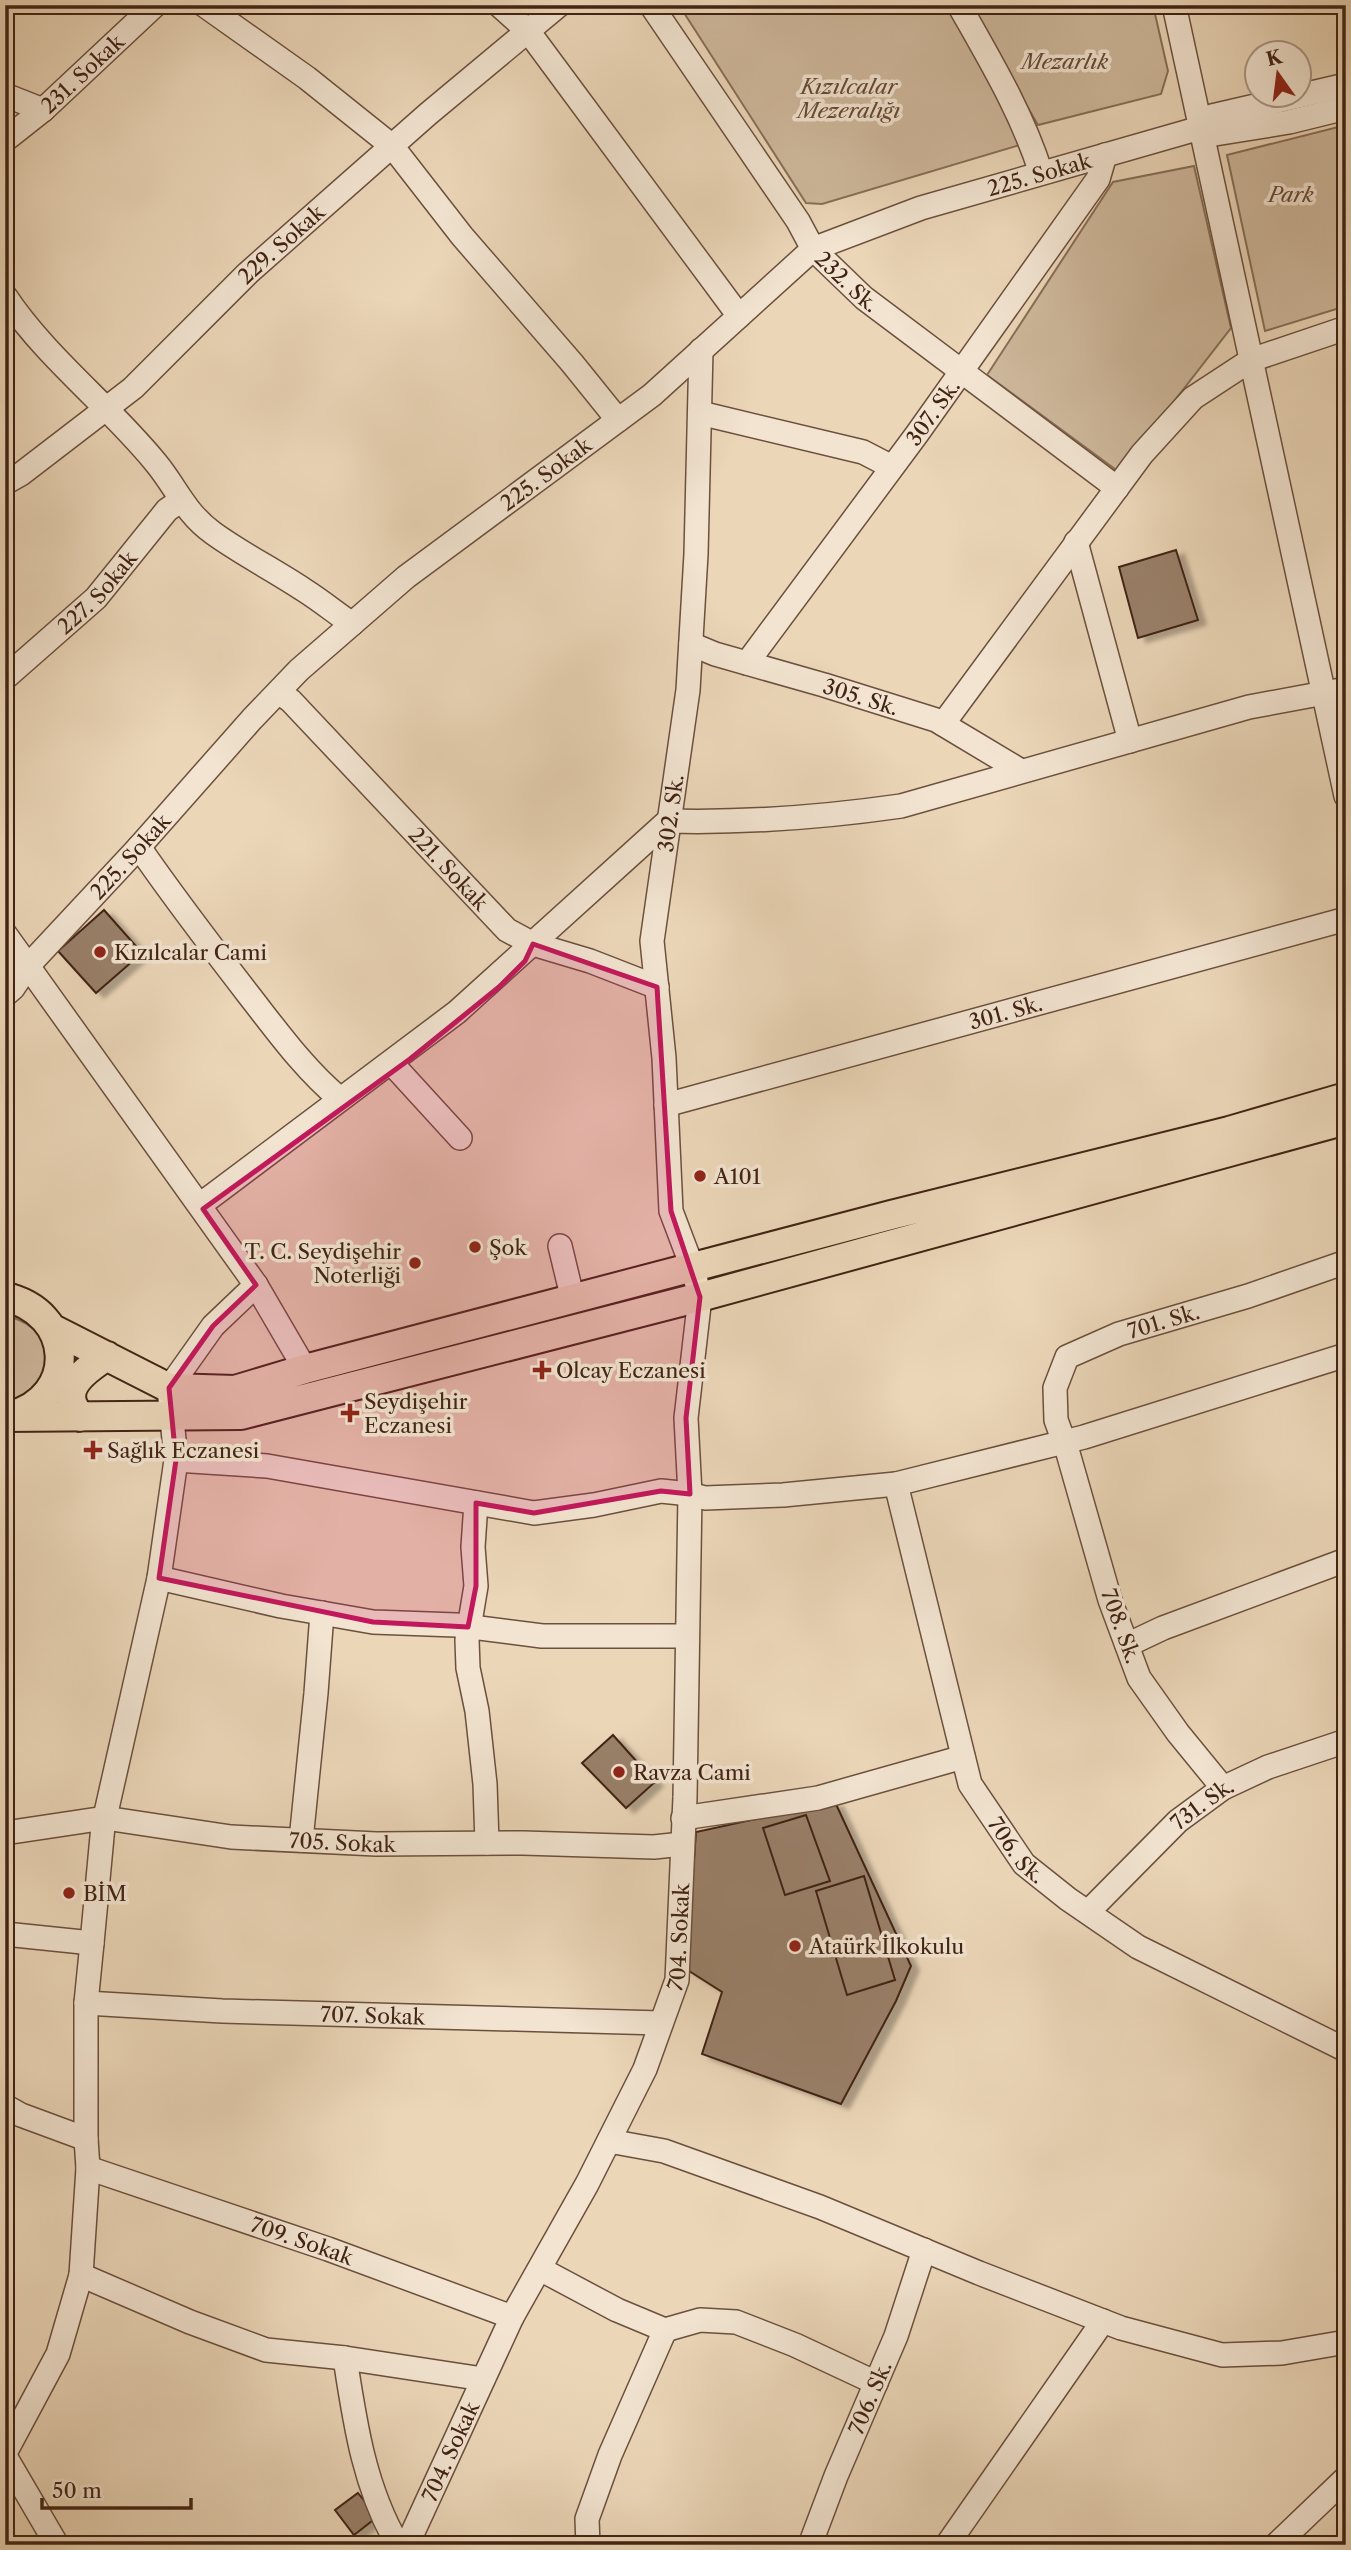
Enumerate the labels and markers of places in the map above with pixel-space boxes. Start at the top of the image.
place label: Kızılcalar Cami [114,940,267,965]
marker: Kızılcalar Cami [92,944,108,960]
place label: A101 [713,1164,761,1189]
marker: A101 [692,1168,708,1184]
place label: Şok [489,1235,527,1260]
place label: T. C. Seydişehir Noterliği [245,1239,401,1288]
marker: Şok [467,1239,483,1255]
marker: T. C. Seydişehir Noterliği [407,1255,423,1271]
place label: Olcay Eczanesi [556,1358,706,1383]
marker: Olcay Eczanesi [534,1362,550,1378]
place label: Seydişehir Eczanesi [364,1389,468,1438]
marker: Seydişehir Eczanesi [342,1405,358,1421]
place label: Sağlık Eczanesi [107,1438,259,1463]
marker: Sağlık Eczanesi [85,1442,101,1458]
place label: Ravza Cami [633,1760,751,1785]
marker: Ravza Cami [611,1764,627,1780]
place label: BİM [83,1881,127,1906]
marker: BİM [61,1885,77,1901]
place label: Ataürk İlkokulu [808,1934,964,1959]
marker: Ataürk İlkokulu [787,1938,803,1954]

